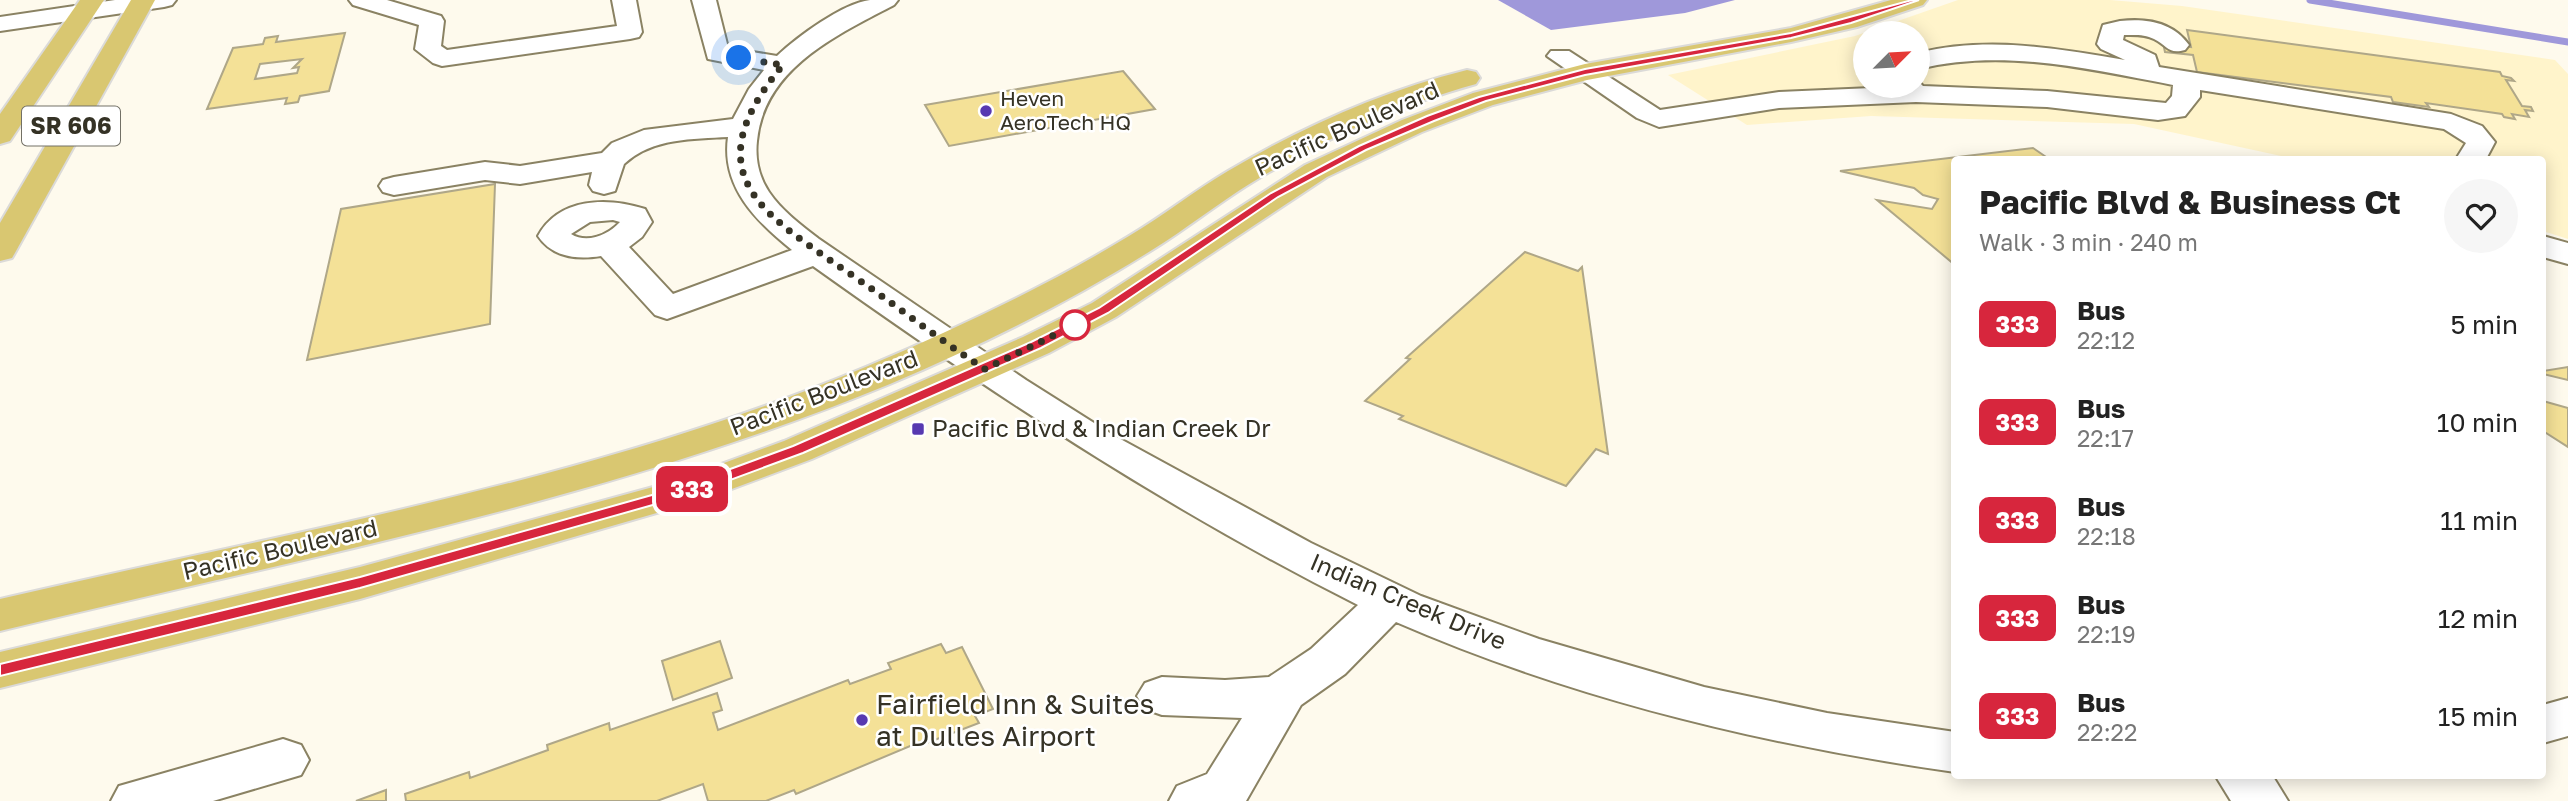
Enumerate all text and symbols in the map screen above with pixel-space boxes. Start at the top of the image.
north arrow [1853,21,1930,98]
map controls [1853,21,1930,98]
your location [721,40,756,75]
street label: Pacific Boulevard [1250,74,1443,181]
place label: Heven AeroTech HQ [1000,85,1131,135]
marker: Heven AeroTech HQ [978,103,994,119]
road number: SR 606 [22,106,120,146]
button: heart [2444,179,2518,253]
text: Pacific Blvd & Business Ct [1979,182,2401,221]
text: Walk · 3 min · 240 m [1979,228,2198,256]
text: Bus [2077,295,2125,326]
text: 333 [1996,309,2039,338]
text: 5 min [2450,309,2518,340]
unlabelled marker [1060,310,1090,340]
text: 22:12 [2077,326,2135,354]
street label: Pacific Boulevard [725,342,921,441]
text: Bus [2077,393,2125,424]
text: 333 [1996,407,2039,436]
text: 10 min [2437,407,2518,438]
place label: Pacific Blvd & Indian Creek Dr [932,413,1271,442]
marker: Pacific Blvd & Indian Creek Dr [910,421,926,437]
text: 22:17 [2077,424,2134,452]
line badge: 333 [652,466,732,512]
text: 333 [670,474,714,503]
text: Bus [2077,491,2125,522]
text: 333 [1996,505,2039,534]
text: 11 min [2440,505,2518,536]
street label: Pacific Boulevard [180,512,380,585]
text: 22:18 [2077,522,2136,550]
street label: Indian Creek Drive [1306,546,1511,655]
text: Bus [2077,589,2125,620]
text: 333 [1996,603,2039,632]
text: 12 min [2438,603,2518,634]
text: 22:19 [2077,620,2136,648]
place label: Fairfield Inn & Suites at Dulles Airport [876,687,1154,752]
text: Bus [2077,687,2125,718]
text: 333 [1996,701,2039,730]
text: 15 min [2438,701,2518,732]
marker: Fairfield Inn & Suites at Dulles Airport [854,712,870,728]
text: 22:22 [2077,718,2137,746]

